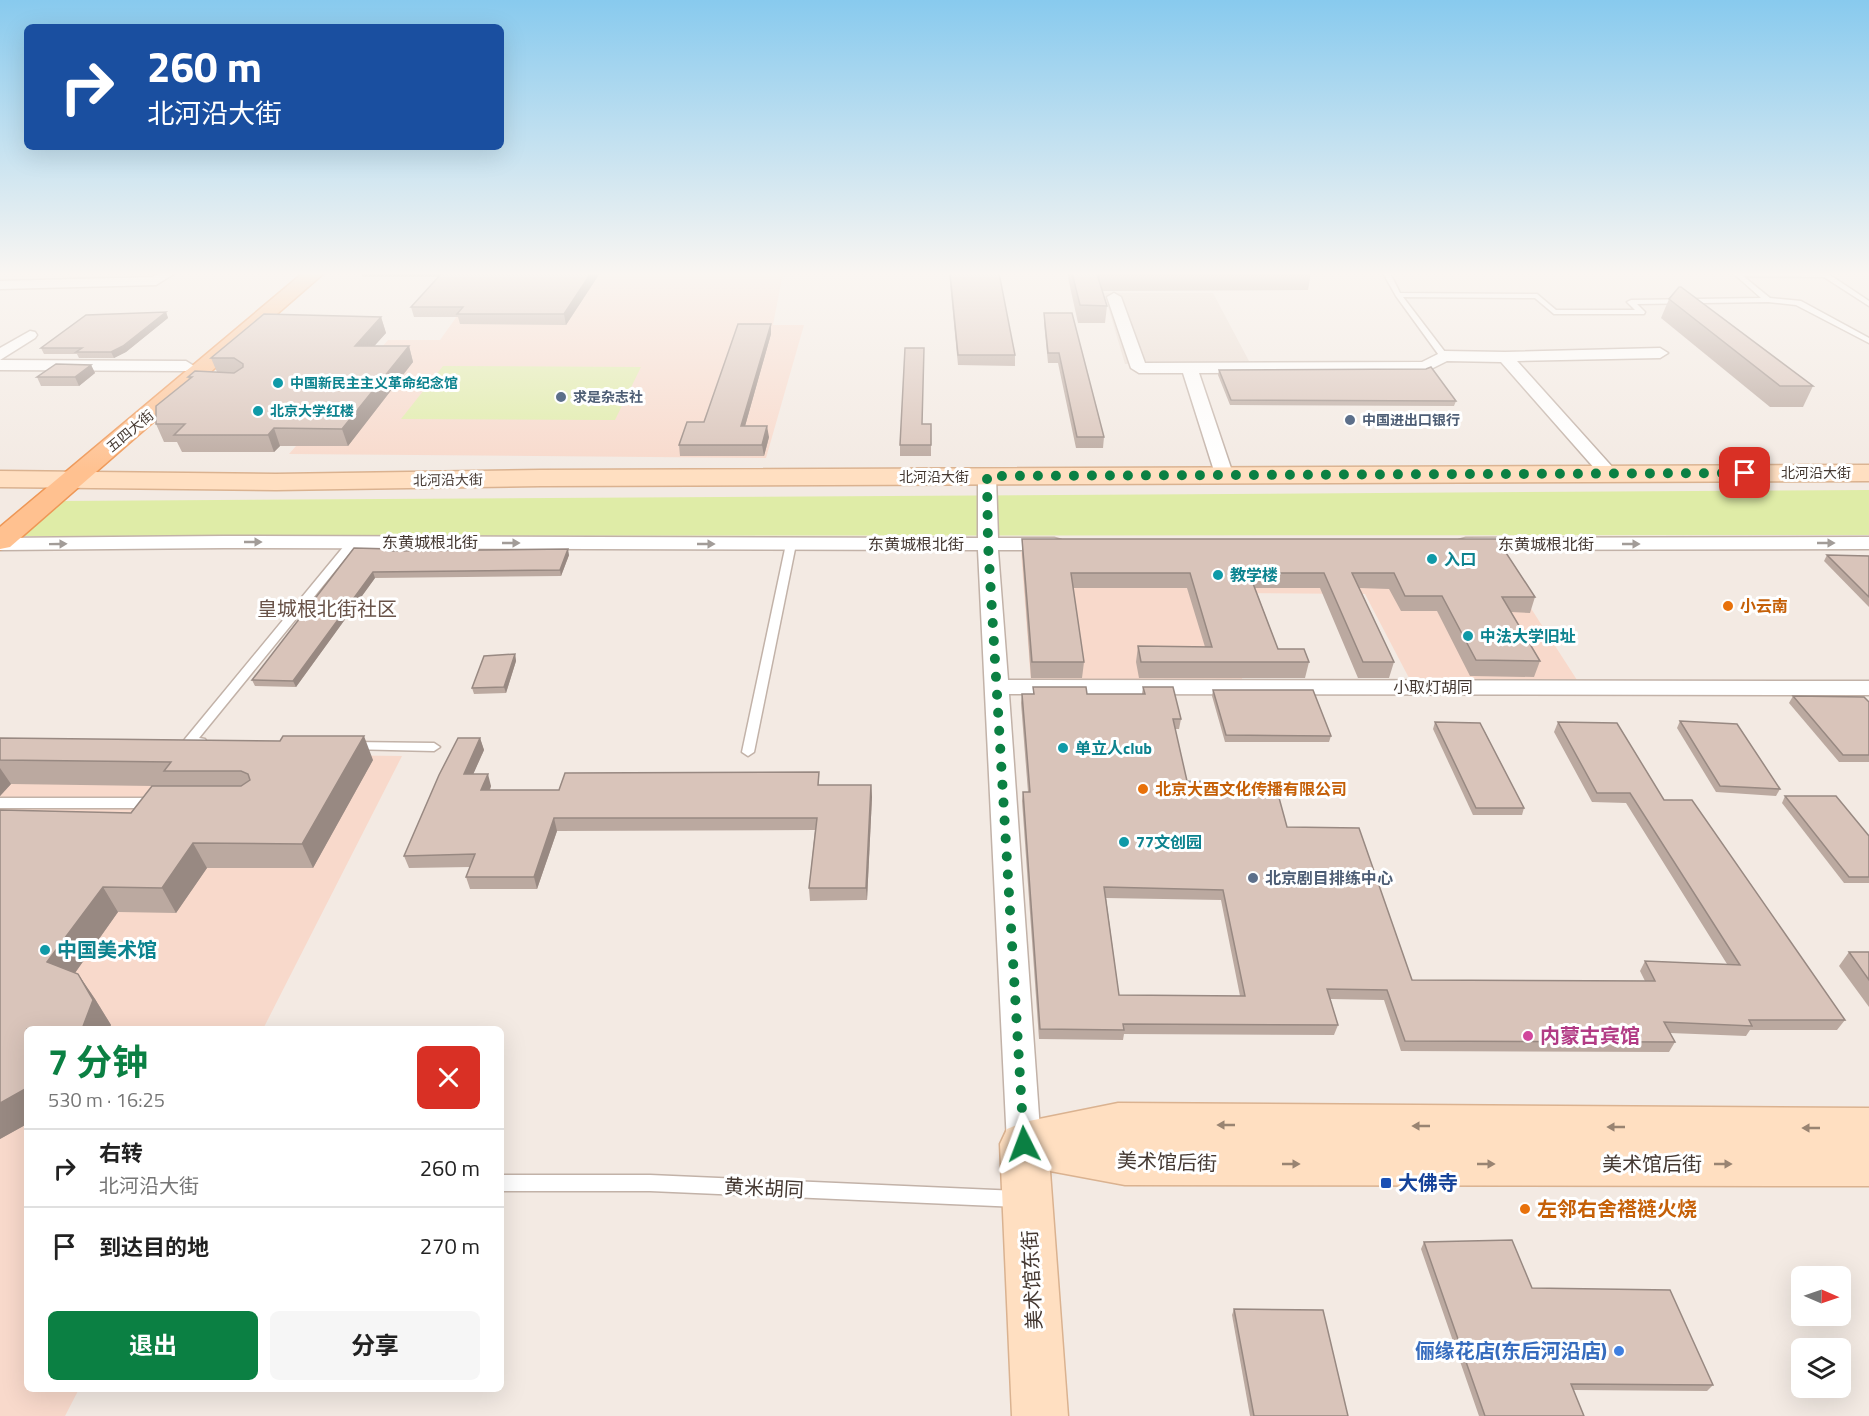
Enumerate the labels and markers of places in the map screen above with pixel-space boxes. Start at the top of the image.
place label: 中国新民主主义革命纪念馆 [290,372,458,393]
marker: 中国新民主主义革命纪念馆 [271,376,285,390]
place label: 求是杂志社 [573,386,643,407]
marker: 求是杂志社 [554,390,568,404]
place label: 北京大学红楼 [270,400,354,421]
marker: 北京大学红楼 [251,404,265,418]
place label: 中国进出口银行 [1362,409,1460,430]
marker: 中国进出口银行 [1343,413,1357,427]
pin [1719,447,1770,498]
place label: 入口 [1444,547,1476,571]
marker: 入口 [1425,552,1439,566]
place label: 教学楼 [1230,563,1278,587]
marker: 教学楼 [1211,568,1225,582]
place label: 小云南 [1740,594,1788,618]
marker: 小云南 [1721,599,1735,613]
place label: 中法大学旧址 [1480,624,1576,648]
marker: 中法大学旧址 [1461,629,1475,643]
place label: 单立人club [1075,736,1152,760]
marker: 单立人club [1056,741,1070,755]
place label: 北京大酉文化传播有限公司 [1155,777,1347,801]
marker: 北京大酉文化传播有限公司 [1136,782,1150,796]
place label: 77文创园 [1136,830,1202,854]
marker: 77文创园 [1117,835,1131,849]
place label: 北京剧目排练中心 [1265,866,1393,890]
marker: 北京剧目排练中心 [1246,871,1260,885]
place label: 中国美术馆 [57,934,157,965]
marker: 中国美术馆 [38,943,52,957]
place label: 内蒙古宾馆 [1540,1020,1640,1051]
marker: 内蒙古宾馆 [1521,1029,1535,1043]
place label: 大佛寺 [1398,1167,1458,1198]
marker: 大佛寺 [1379,1176,1393,1190]
place label: 左邻右舍褡裢火烧 [1537,1193,1697,1224]
marker: 左邻右舍褡裢火烧 [1518,1202,1532,1216]
place label: 俪缘花店(东后河沿店) [1415,1335,1607,1366]
marker: 俪缘花店(东后河沿店) [1612,1344,1626,1358]

